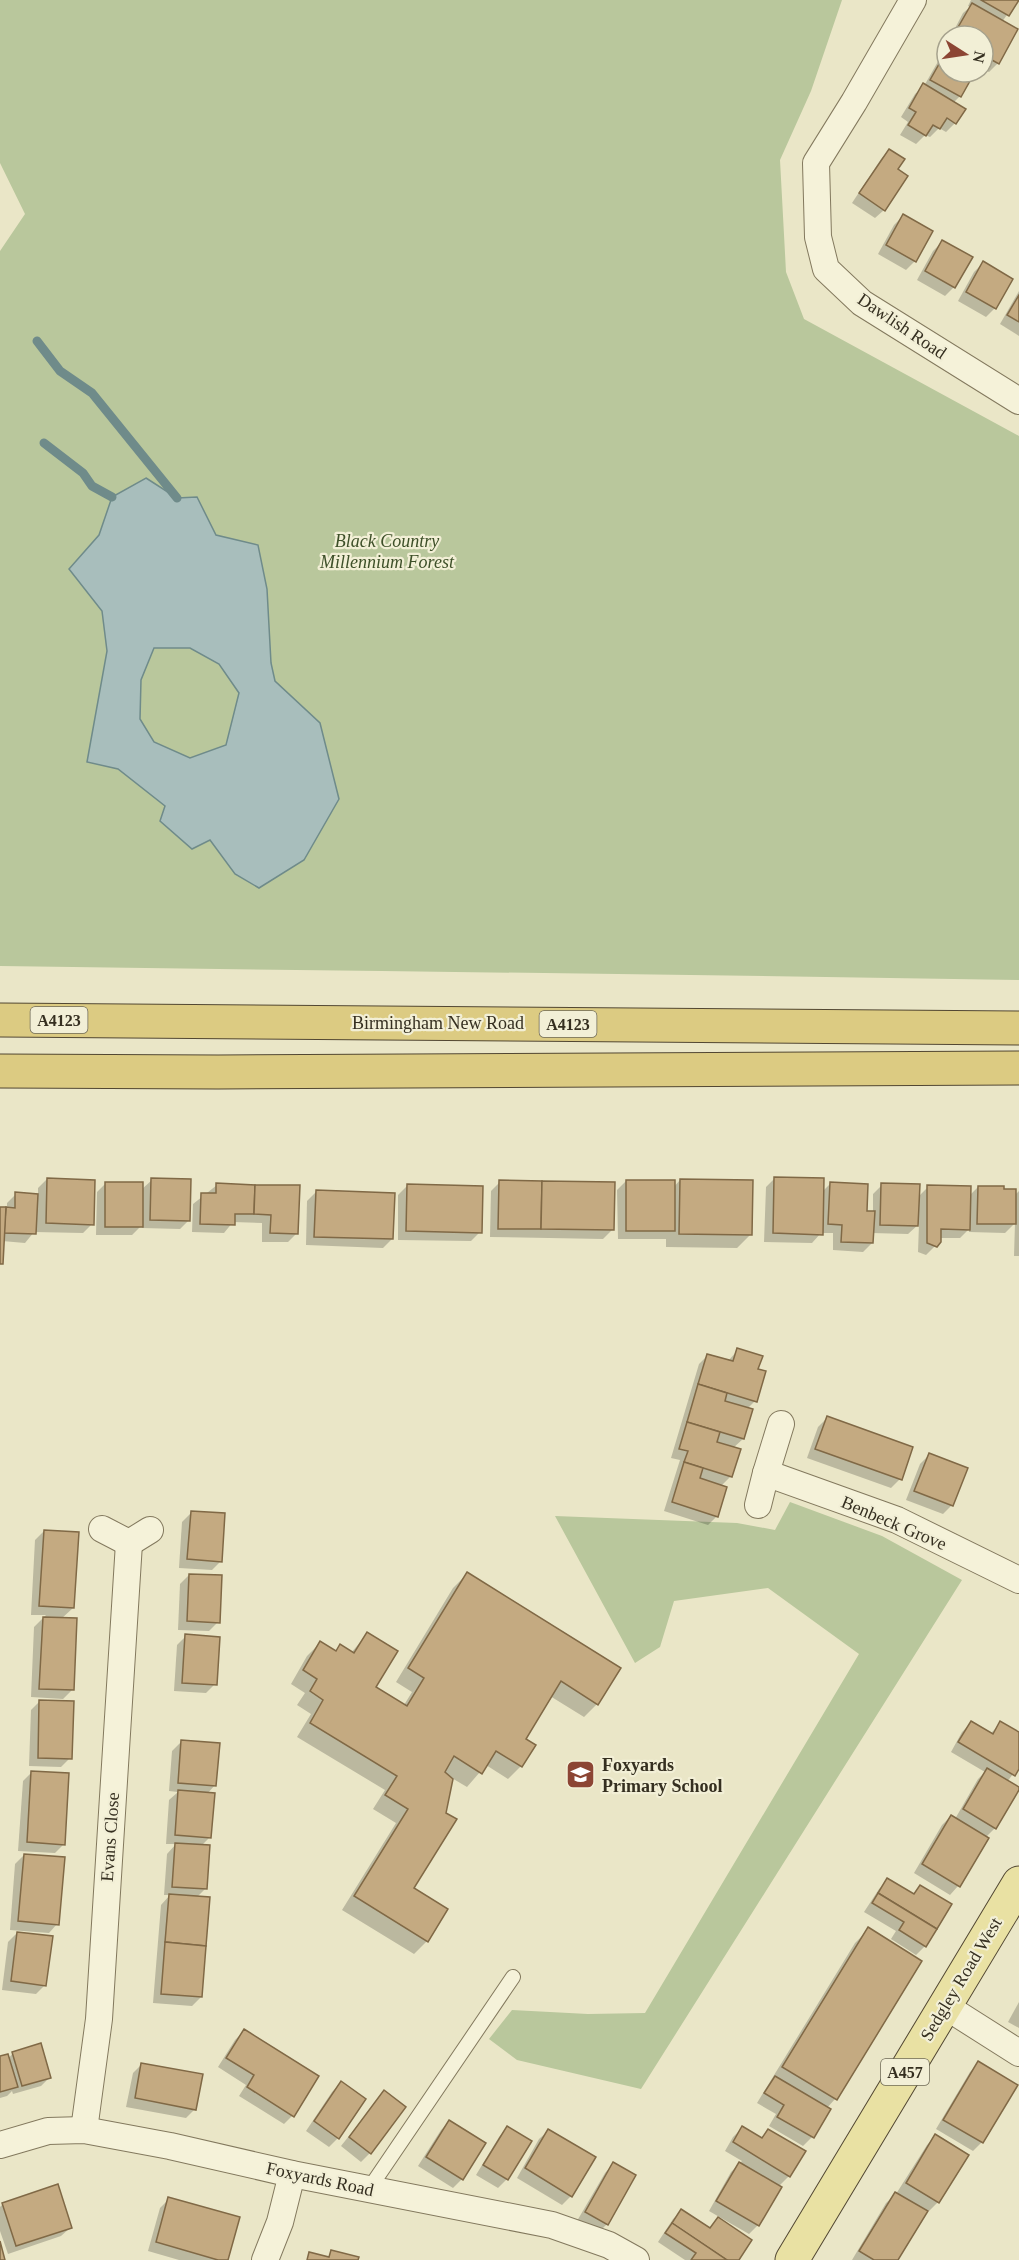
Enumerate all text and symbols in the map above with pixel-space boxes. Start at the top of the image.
north arrow [935,24,995,84]
text: N [970,50,989,65]
street label: Dawlish Road [854,289,950,363]
park label: Black Country Millennium Forest [319,531,455,572]
road number: A4123 [31,1007,88,1033]
road number: A4123 [540,1011,596,1037]
street label: Birmingham New Road [352,1013,524,1033]
street label: Benbeck Grove [838,1492,950,1554]
place label: Foxyards Primary School [602,1755,722,1796]
school or university icon: Foxyards Primary School [565,1759,597,1791]
street label: Evans Close [97,1792,123,1882]
street label: Sedgley Road West [916,1914,1006,2044]
road number: A457 [881,2059,929,2085]
street label: Foxyards Road [264,2158,376,2200]

